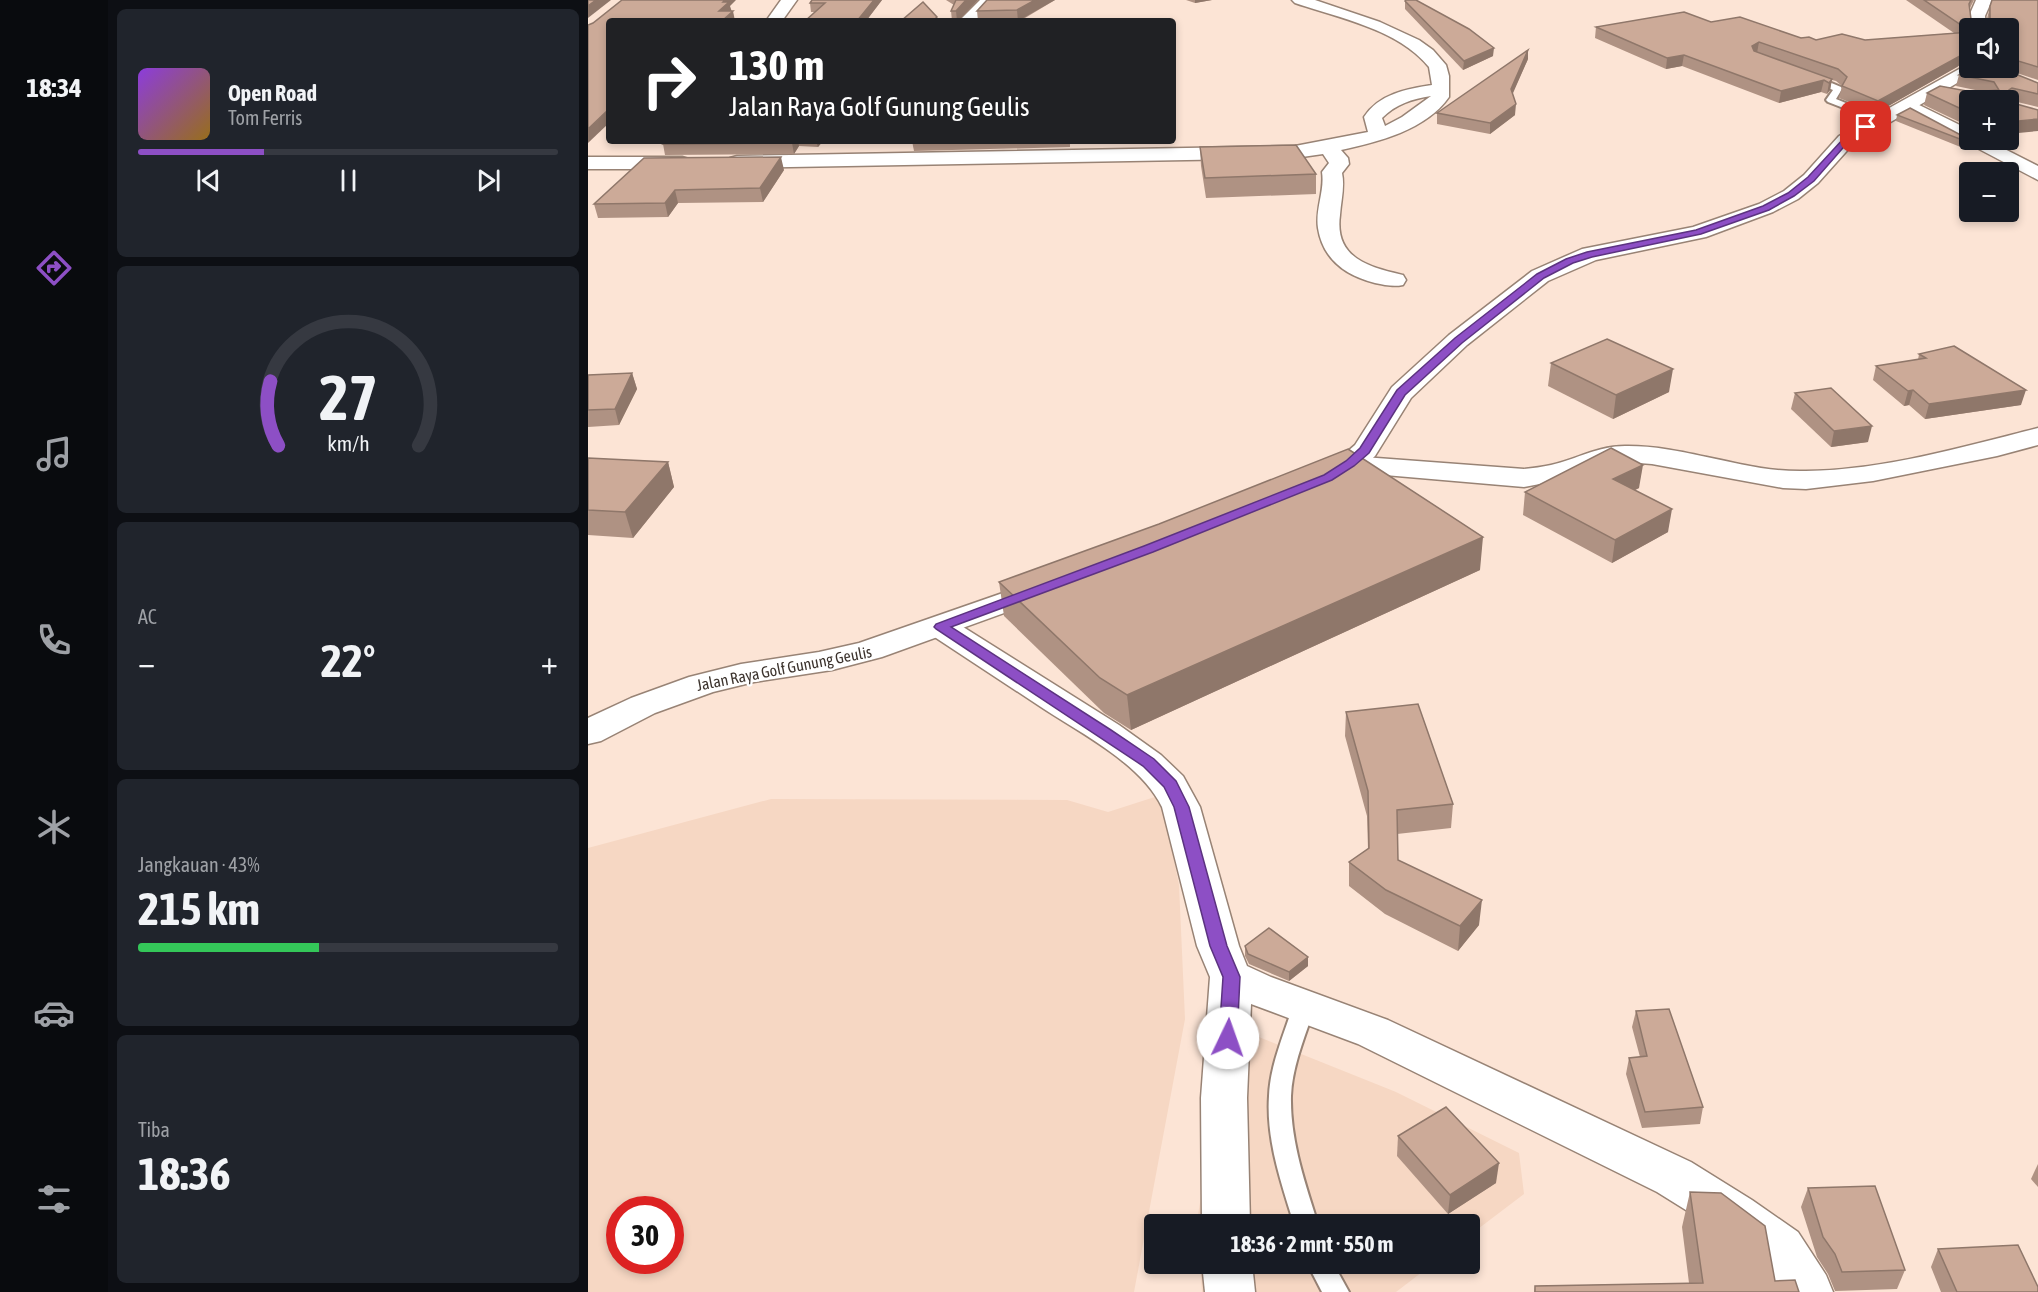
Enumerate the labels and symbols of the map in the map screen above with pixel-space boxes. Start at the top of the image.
pin [1840,101,1891,152]
street label: Jalan Raya Golf Gunung Geulis [695,642,874,695]
position arrow [1196,1006,1260,1070]
speed limit sign: 30 [606,1196,684,1274]

